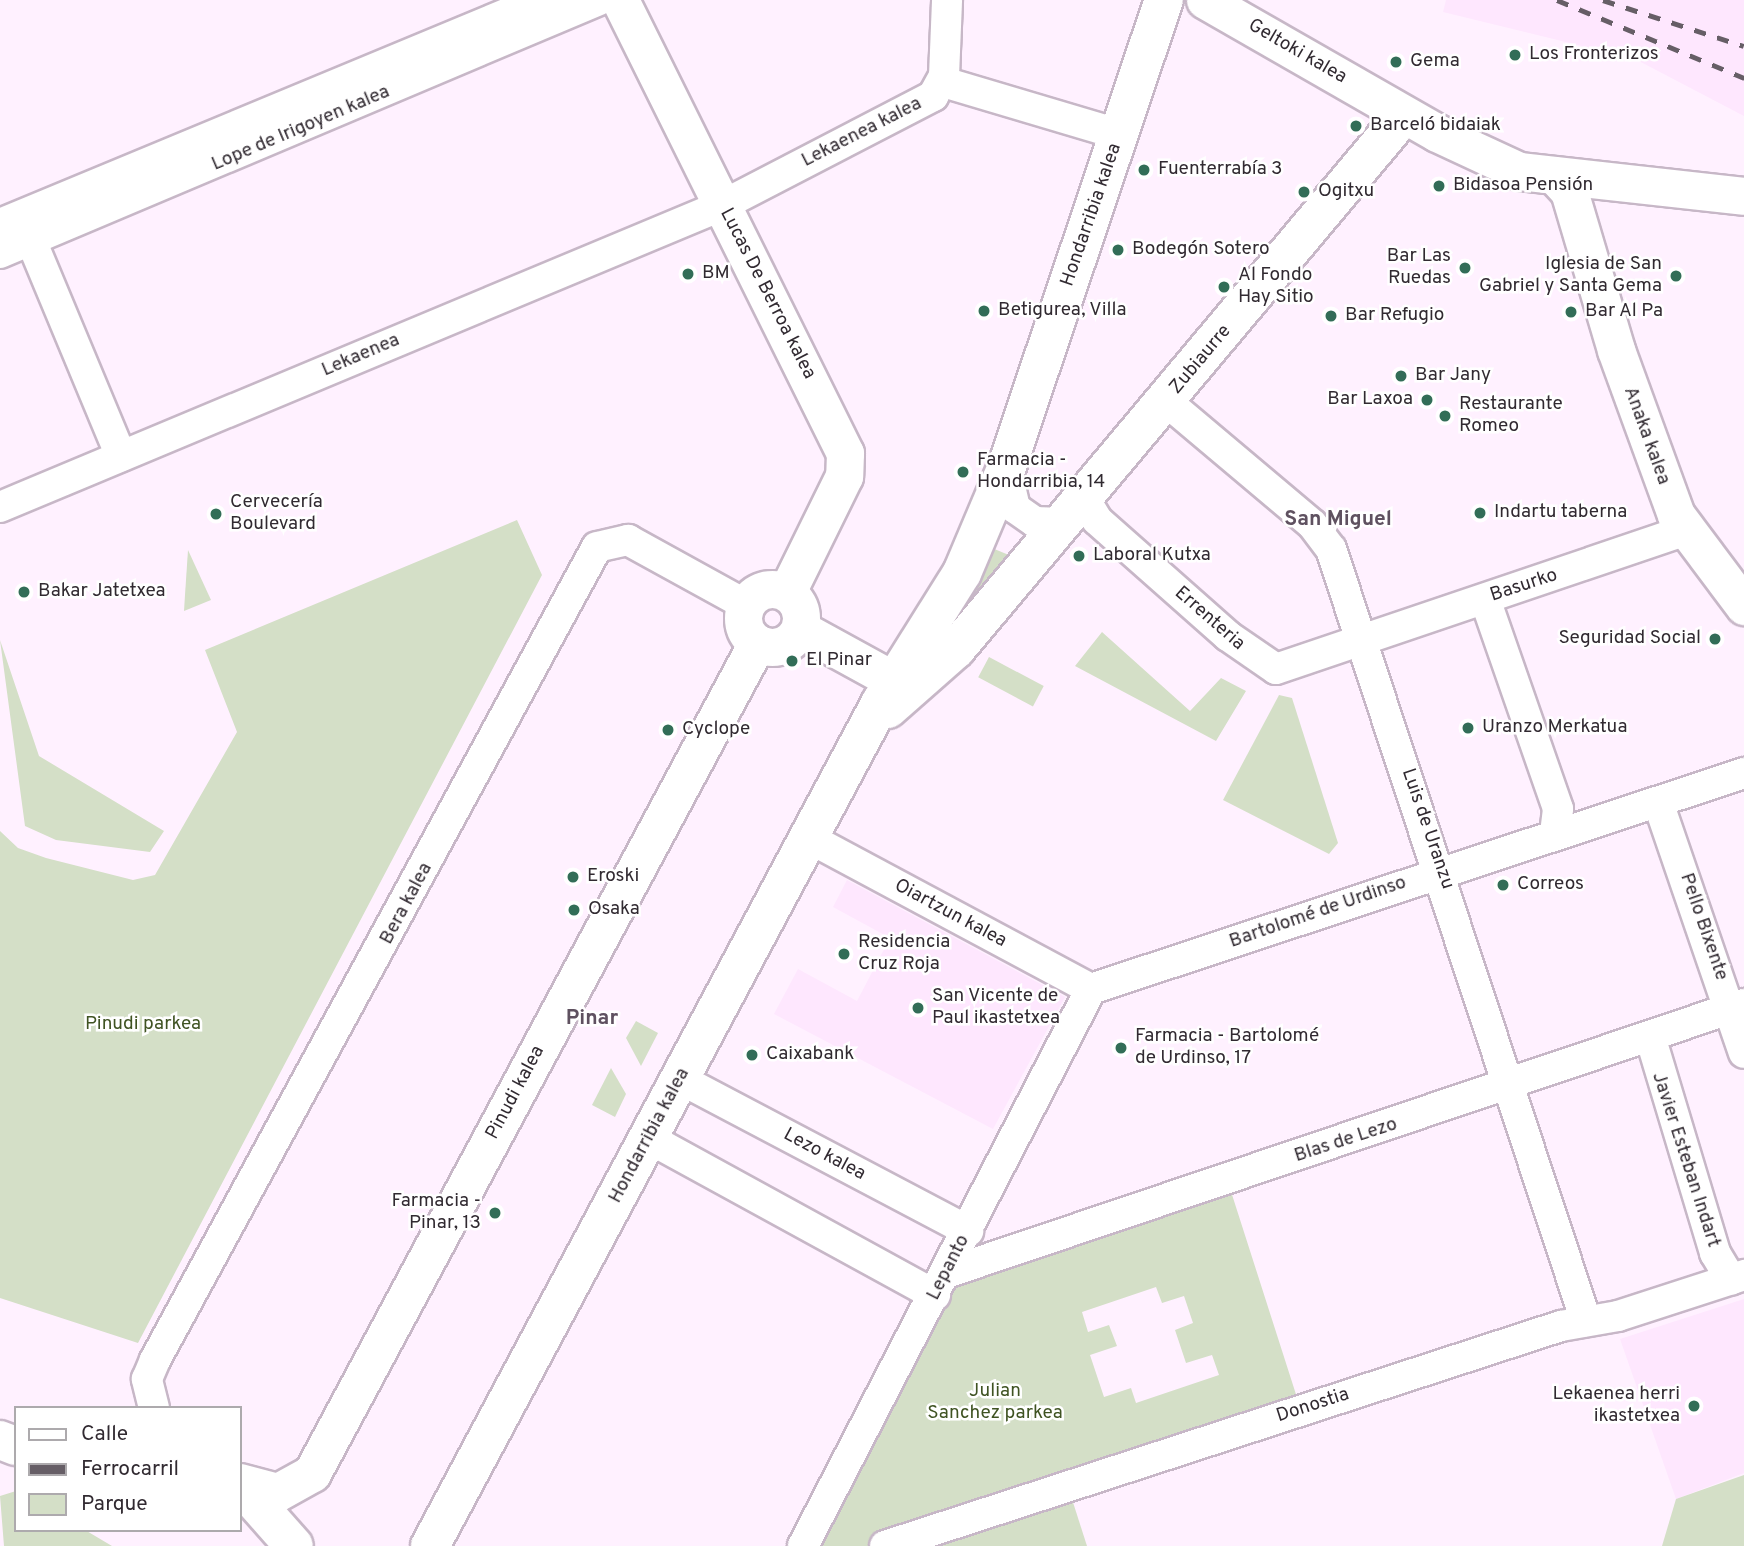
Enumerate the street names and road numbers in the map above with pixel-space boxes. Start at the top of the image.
street label: Geltoki kalea [1244,15,1350,89]
street label: Lope de Irigoyen kalea [209,81,393,177]
street label: Lekaenea kalea [798,93,926,173]
street label: Hondarribia kalea [1057,140,1127,290]
street label: Lucas De Berroa kalea [714,205,820,383]
street label: Zubiaurre [1165,321,1237,399]
street label: Lekaenea [319,329,403,383]
street label: Anaka kalea [1618,384,1674,488]
street label: Basurko [1487,564,1561,608]
street label: Errenteria [1169,582,1249,656]
street label: Luis de Uranzu [1396,766,1458,892]
street label: Bera kalea [376,859,438,949]
street label: Pello Bixente [1674,870,1732,984]
street label: Bartolomé de Urdinso [1227,872,1409,954]
street label: Oiartzun kalea [890,875,1010,953]
street label: Pinudi kalea [482,1042,550,1144]
street label: Hondarribia kalea [605,1065,695,1207]
street label: Javier Esteban Indart [1646,1070,1724,1250]
street label: Blas de Lezo [1292,1114,1400,1168]
street label: Lezo kalea [779,1124,869,1186]
street label: Lepanto [923,1232,975,1304]
street label: Donostia [1274,1384,1352,1428]

